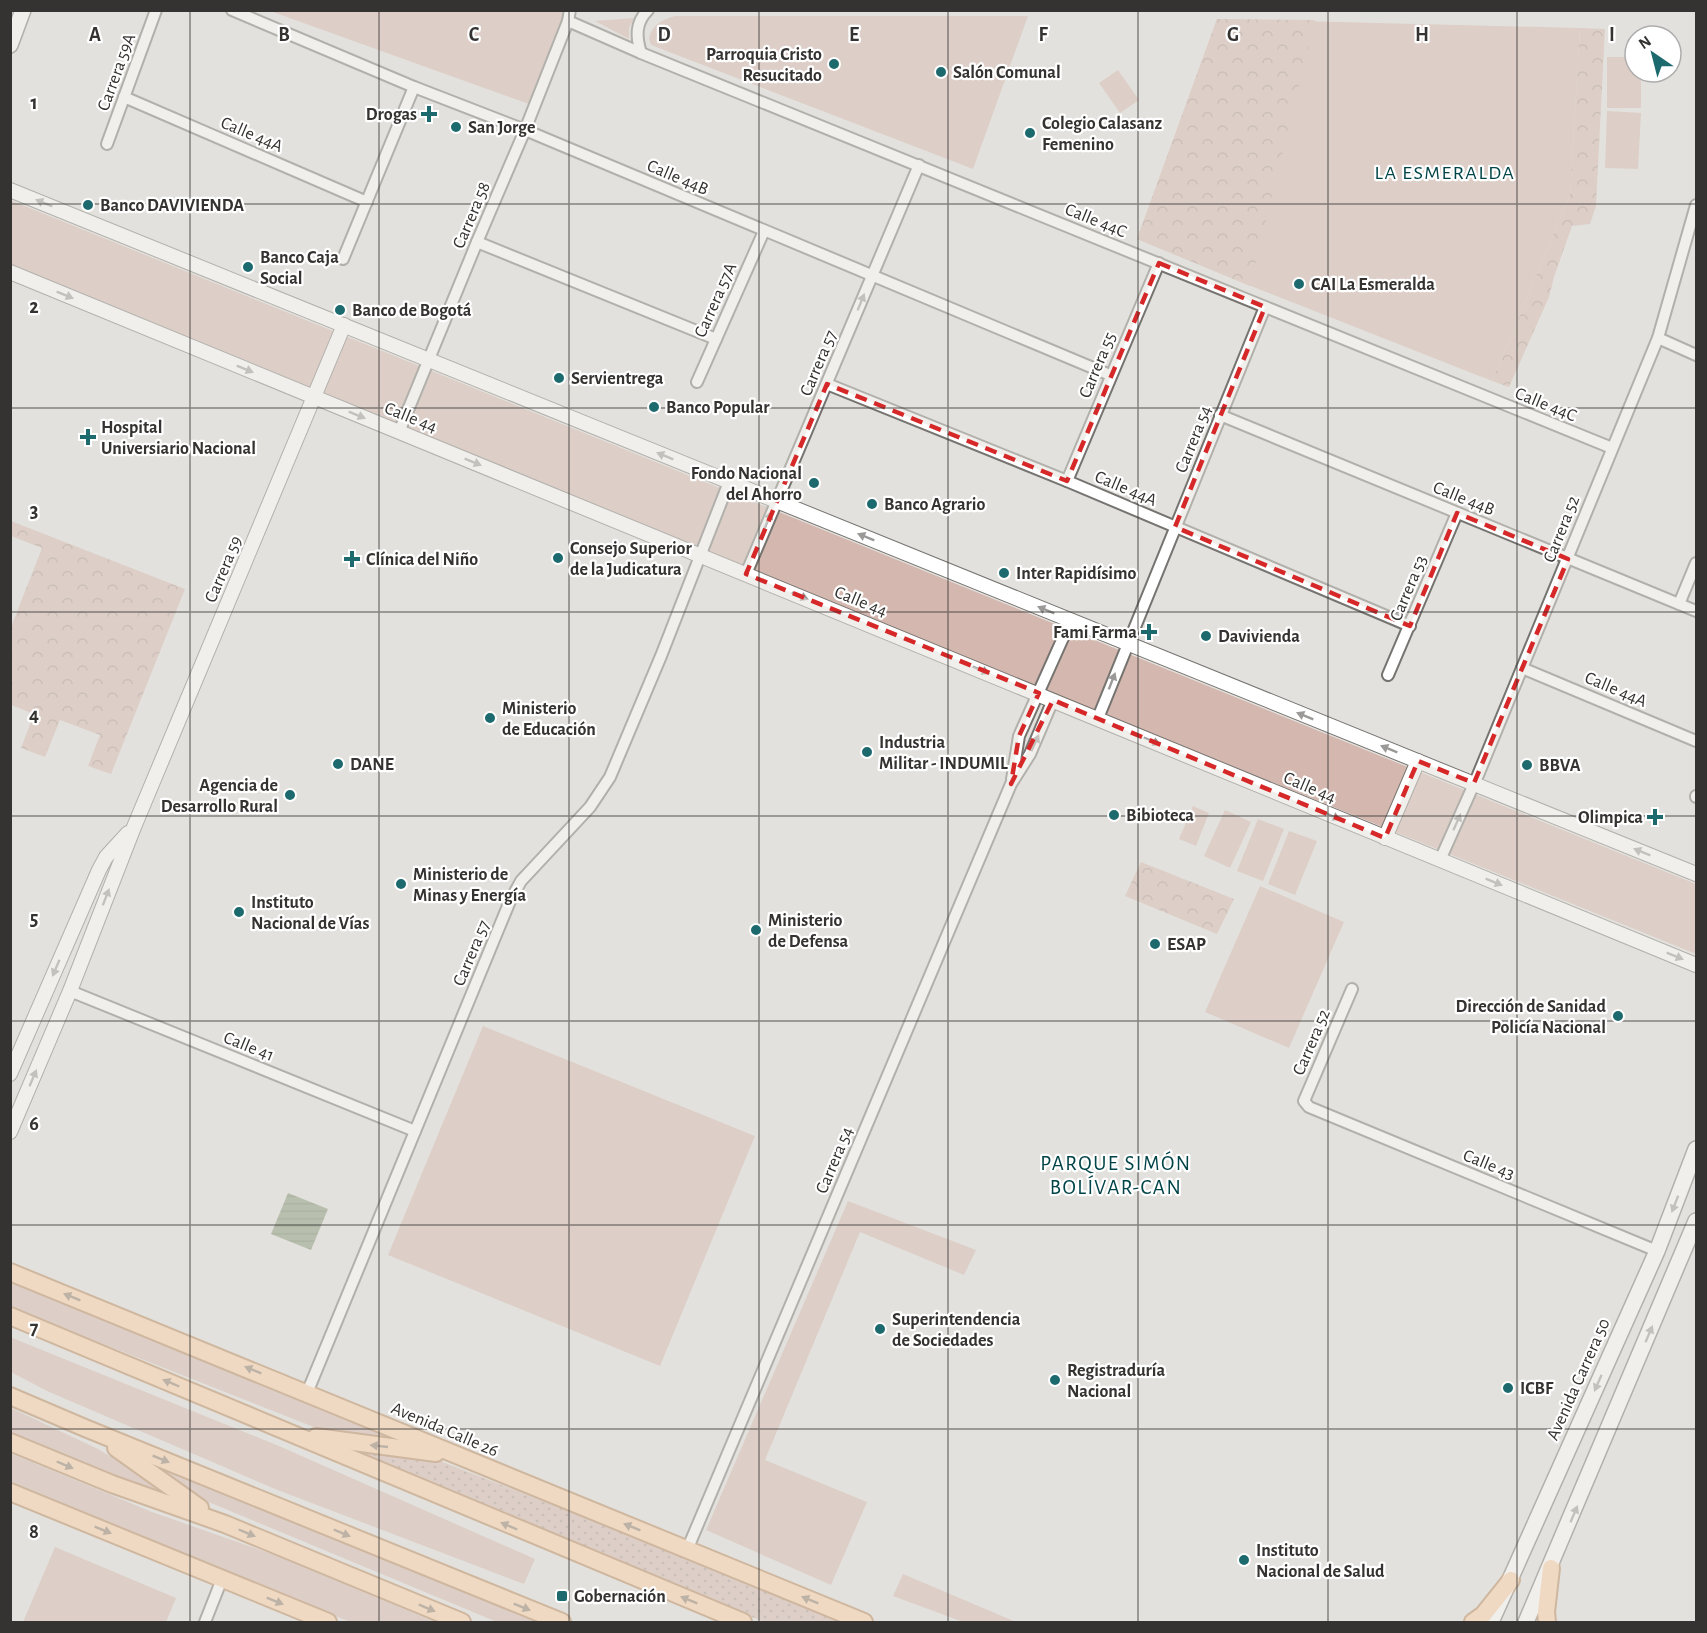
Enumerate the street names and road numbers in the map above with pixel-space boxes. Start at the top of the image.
street label: Carrera 59A [92,30,140,114]
street label: Calle 44A [218,114,286,156]
street label: Calle 44B [644,157,711,199]
street label: Carrera 58 [450,179,494,251]
street label: Calle 44C [1062,200,1129,241]
street label: Carrera 57A [691,260,741,341]
street label: Carrera 57 [797,328,841,399]
street label: Carrera 55 [1076,330,1120,401]
street label: Calle 44C [1512,384,1579,425]
street label: Calle 44 [382,399,440,437]
street label: Carrera 54 [1172,403,1216,475]
street label: Calle 44A [1092,468,1160,510]
street label: Calle 44B [1430,478,1497,519]
street label: Carrera 52 [1540,494,1583,565]
street label: Carrera 59 [202,534,246,605]
street label: Carrera 53 [1387,553,1431,624]
street label: Calle 44 [832,583,890,621]
street label: Calle 44A [1582,669,1650,711]
street label: Calle 44 [1281,769,1339,807]
street label: Carrera 57 [450,918,494,989]
street label: Carrera 52 [1290,1007,1334,1078]
street label: Calle 41 [221,1029,276,1065]
street label: Carrera 54 [813,1124,857,1196]
street label: Calle 43 [1460,1146,1517,1183]
street label: Avenida Carrera 50 [1544,1316,1614,1443]
street label: Avenida Calle 26 [388,1399,501,1461]

